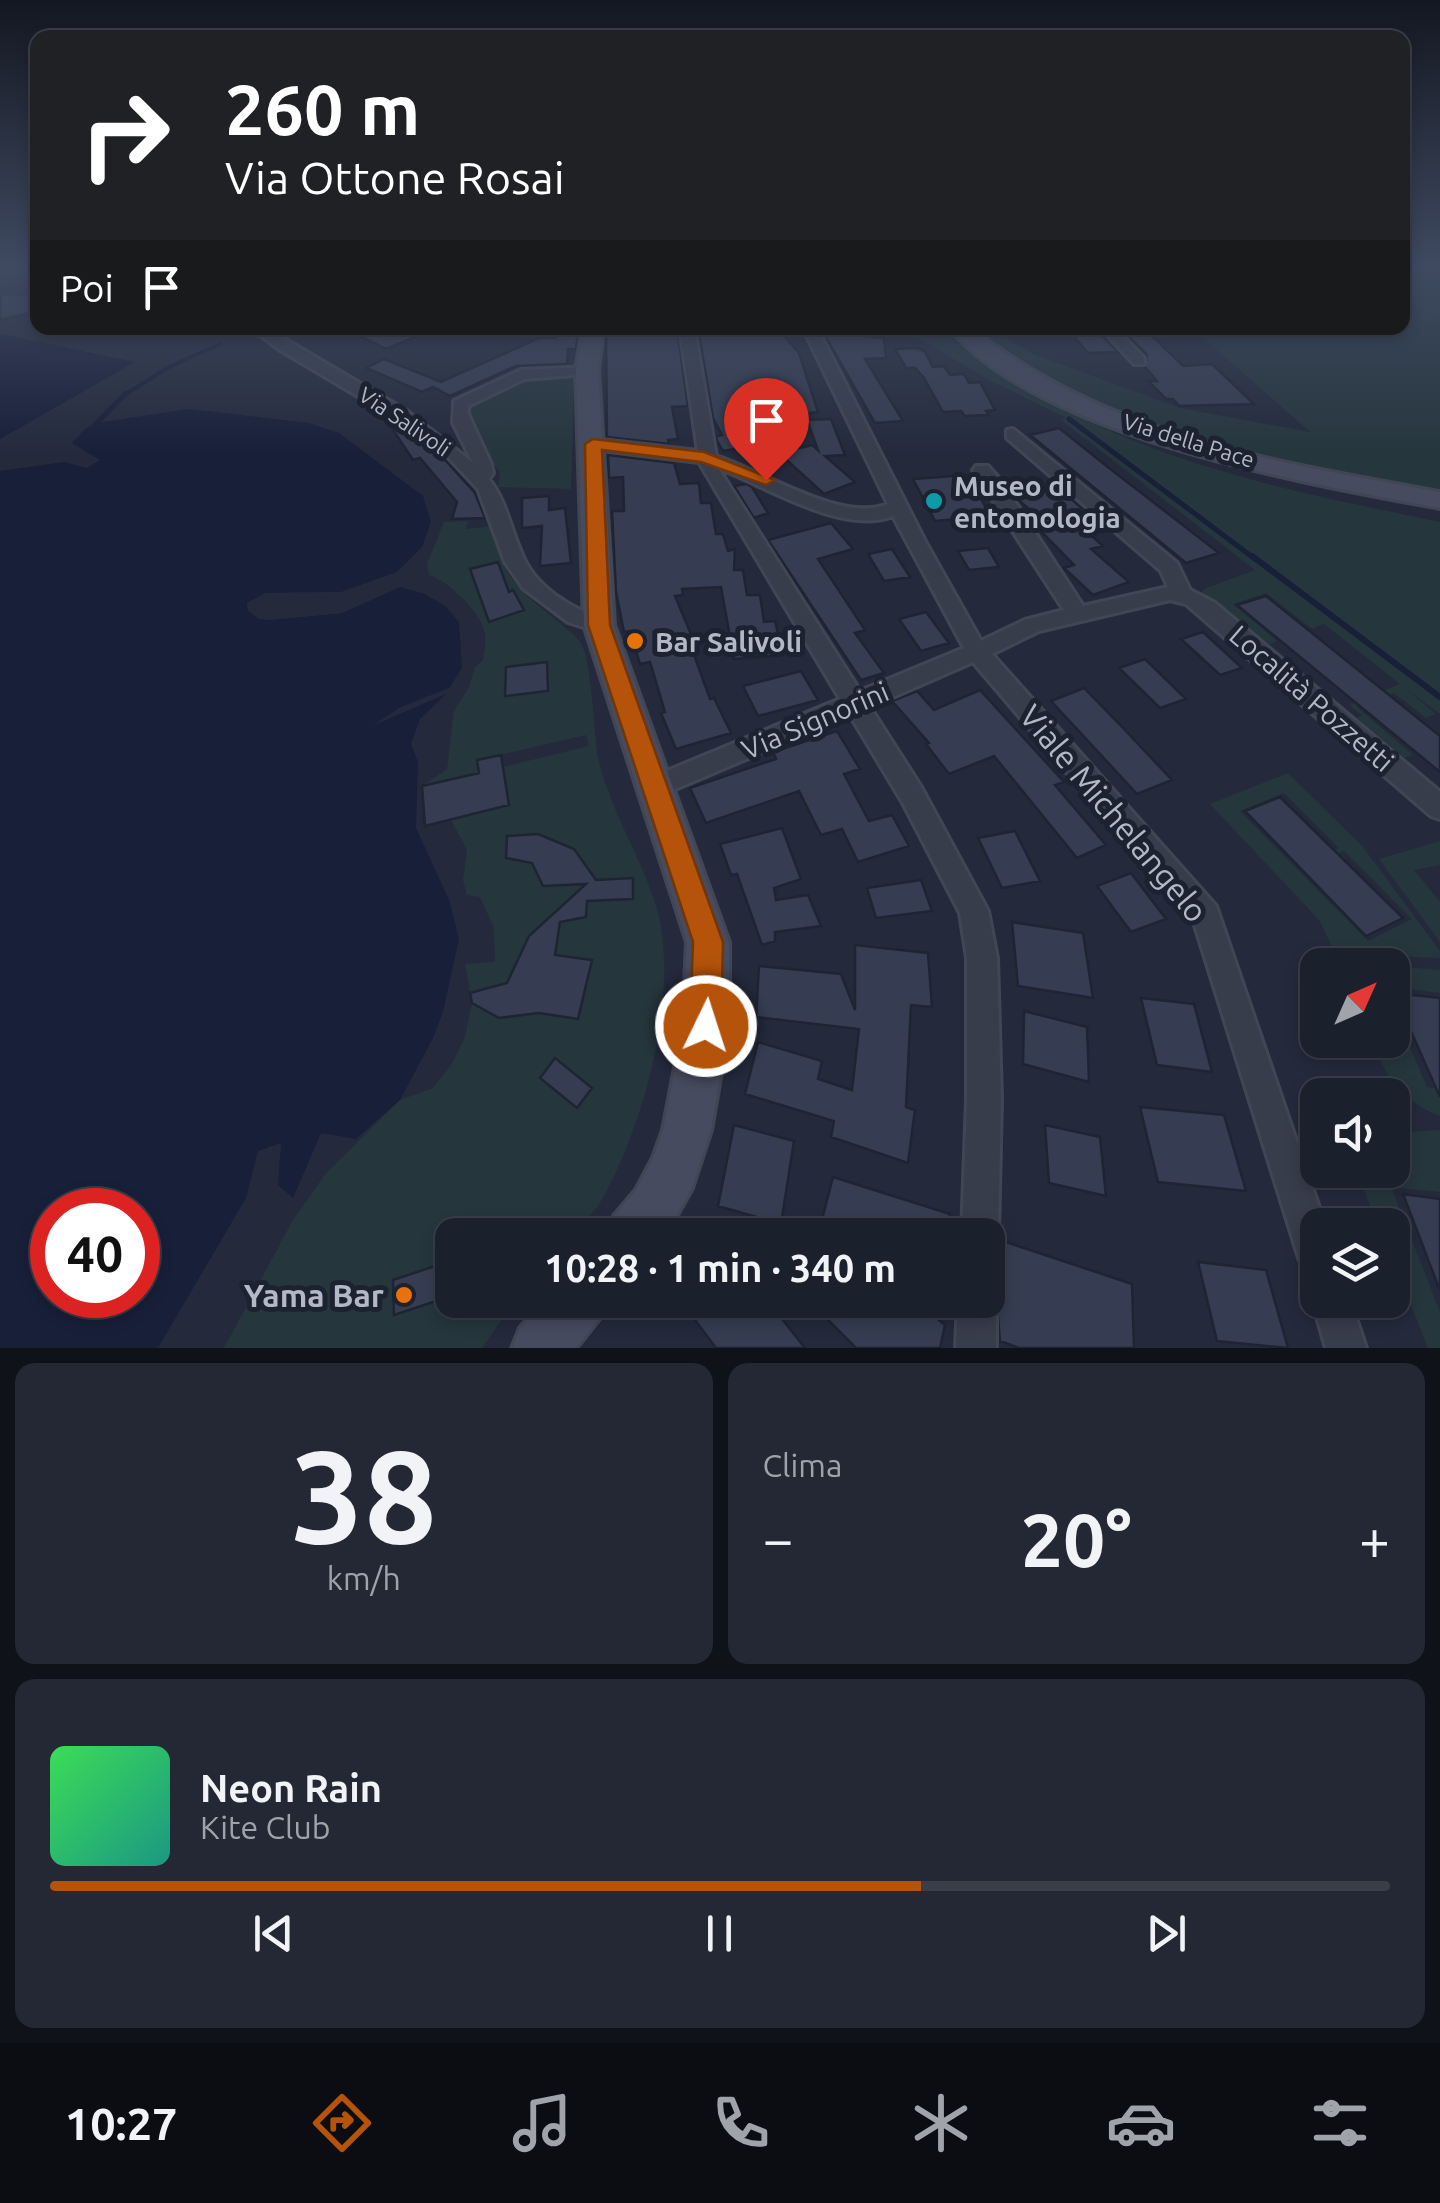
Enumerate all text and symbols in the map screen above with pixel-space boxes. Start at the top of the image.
icon: right [60,70,190,200]
text: 260 m [225,70,420,148]
text: Via Ottone Rosai [225,152,565,203]
icon: arrive [134,260,189,315]
text: Poi [60,267,114,309]
pin [724,378,809,481]
street label: Via Salivoli [354,381,456,461]
icon: arrive [739,393,794,448]
street label: Via della Pace [1120,408,1258,472]
place label: Museo di entomologia [954,470,1121,533]
marker: Museo di entomologia [923,490,945,512]
street label: Località Pozzetti [1224,619,1400,777]
place label: Bar Salivoli [655,626,802,657]
marker: Bar Salivoli [624,630,646,652]
street label: Via Signorini [737,675,893,765]
street label: Viale Michelangelo [1013,697,1215,929]
north arrow [1300,948,1410,1058]
map controls [1300,948,1410,1318]
position arrow [654,974,758,1078]
button: sound [1300,1078,1410,1188]
speed limit sign: 40 [30,1188,160,1318]
button: layers [1300,1208,1410,1318]
text: 10:28 · 1 min · 340 m [544,1247,896,1289]
place label: Yama Bar [244,1277,384,1313]
marker: Yama Bar [393,1284,415,1306]
text: 38 [290,1422,437,1568]
text: Clima [763,1447,842,1483]
text: 20° [1021,1497,1132,1581]
text: − [763,1508,794,1569]
text: + [1359,1508,1390,1569]
text: km/h [327,1560,401,1596]
text: Neon Rain [200,1767,382,1809]
text: Kite Club [200,1809,330,1845]
icon: previous [246,1906,301,1961]
icon: pause [692,1906,747,1961]
icon: next [1139,1906,1194,1961]
icon: directions [307,2088,377,2158]
icon: music [507,2088,577,2158]
icon: phone [706,2088,776,2158]
icon: climate [906,2088,976,2158]
icon: car [1106,2088,1176,2158]
icon: filters [1305,2088,1375,2158]
text: 10:27 [65,2098,177,2149]

